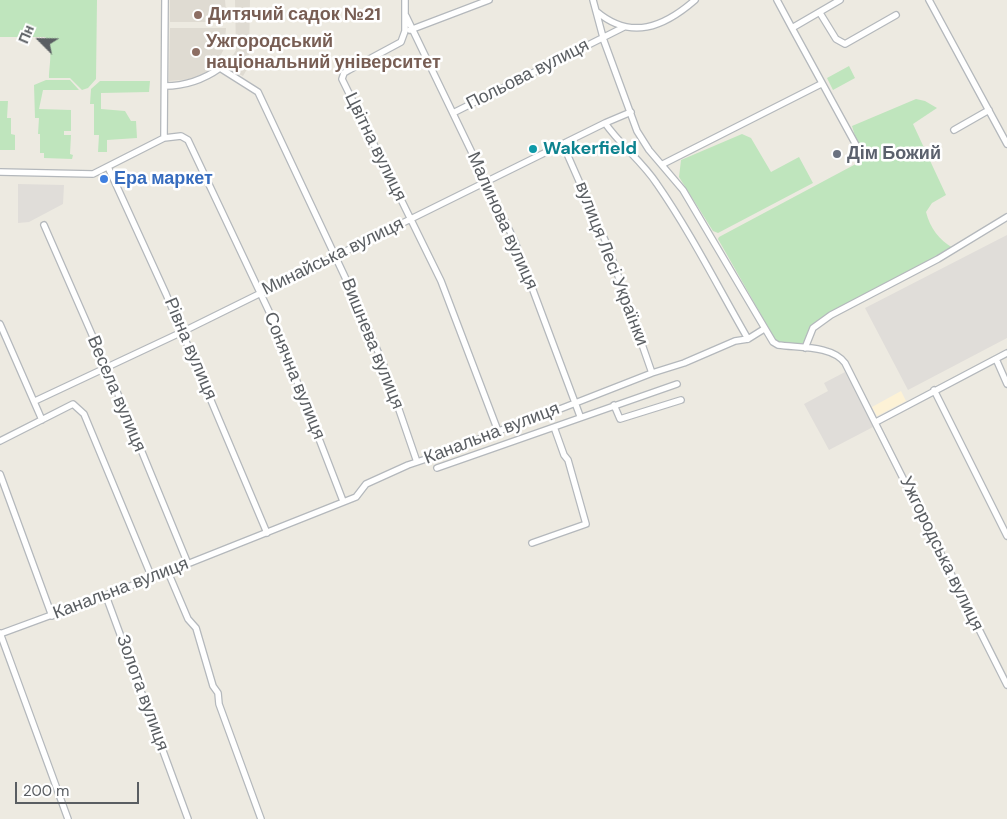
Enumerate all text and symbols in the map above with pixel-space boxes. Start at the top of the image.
place label: Дитячий садок №21 [208,4,381,26]
marker: Дитячий садок №21 [192,9,204,21]
north arrow [15,15,65,65]
text: Пн [14,22,38,46]
place label: Ужгородський національний університет [206,31,441,74]
street label: Польова вулиця [463,35,593,115]
marker: Ужгородський національний університет [190,46,202,58]
street label: Цвітна вулиця [339,89,411,205]
place label: Wakerfield [543,138,637,160]
marker: Wakerfield [527,143,539,155]
place label: Дім Божий [847,143,941,165]
marker: Дім Божий [831,148,843,160]
street label: Малинова вулиця [462,149,542,293]
place label: Ера маркет [114,168,213,190]
marker: Ера маркет [98,173,110,185]
street label: вулиця Лесі Українки [570,179,652,349]
street label: Минайська вулиця [259,213,407,301]
street label: Вишнева вулиця [336,276,408,412]
street label: Рівна вулиця [159,295,221,403]
street label: Сонячна вулиця [259,309,329,443]
street label: Весела вулиця [82,333,150,455]
street label: Канальна вулиця [421,398,563,470]
street label: Ужгородська вулиця [894,473,988,635]
street label: Канальна вулиця [50,553,192,625]
street label: Золота вулиця [111,632,173,754]
scale bar [18,772,141,804]
text: 200 m [23,781,69,801]

